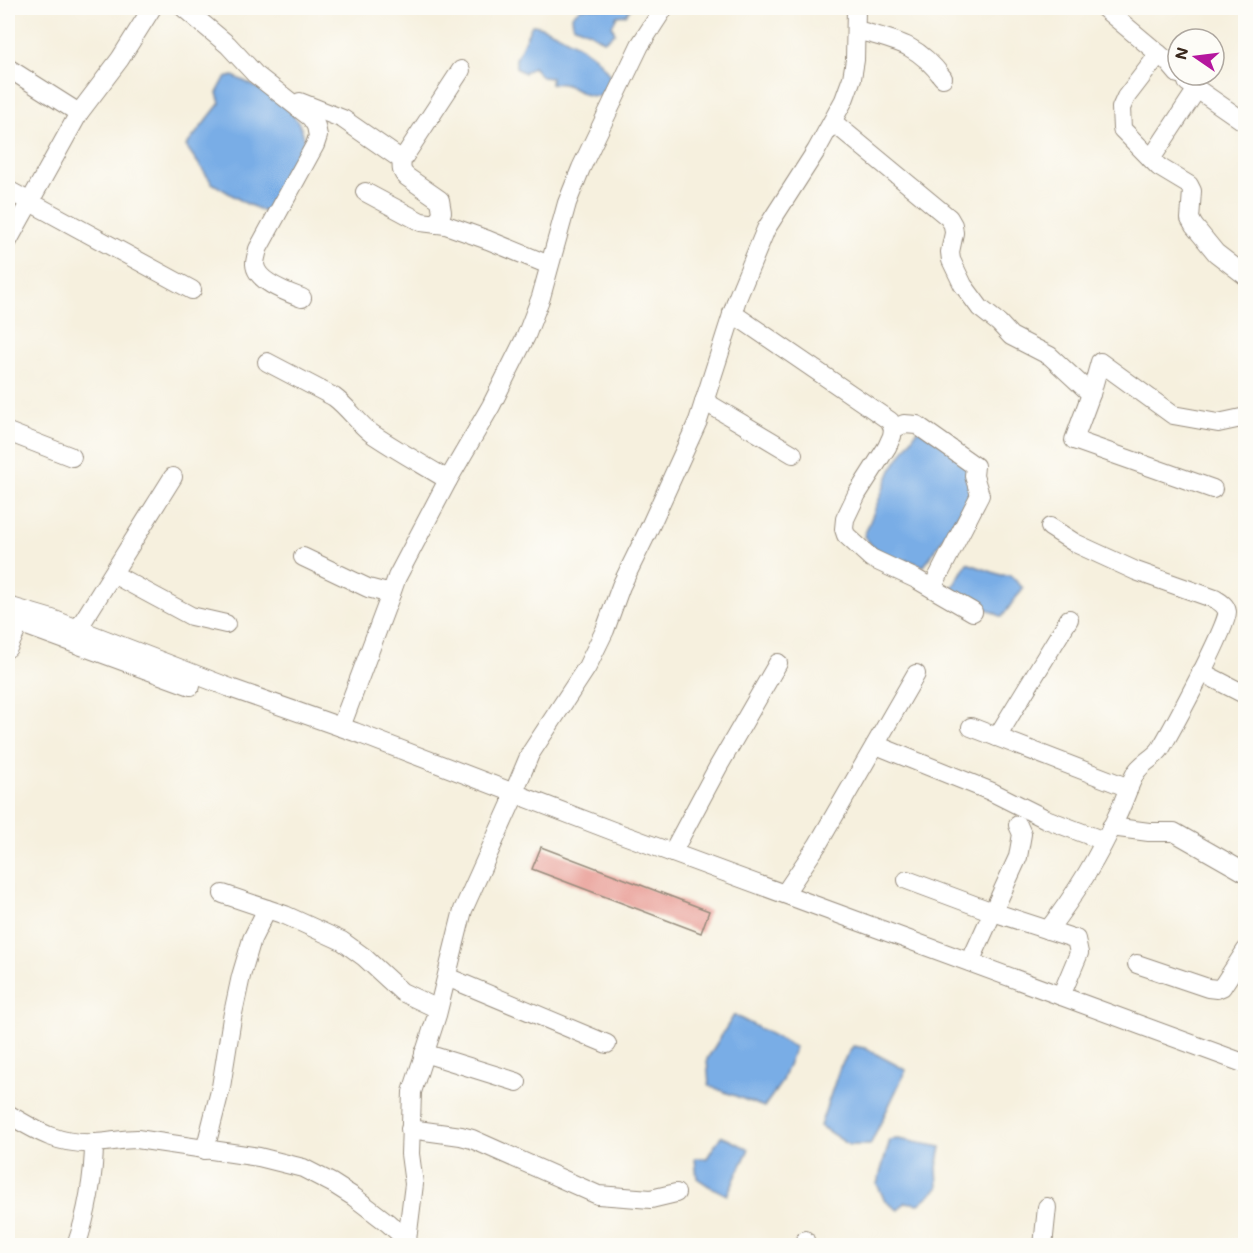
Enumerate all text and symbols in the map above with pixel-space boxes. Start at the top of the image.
north arrow [1166,27,1226,87]
text: N [1169,45,1193,62]

